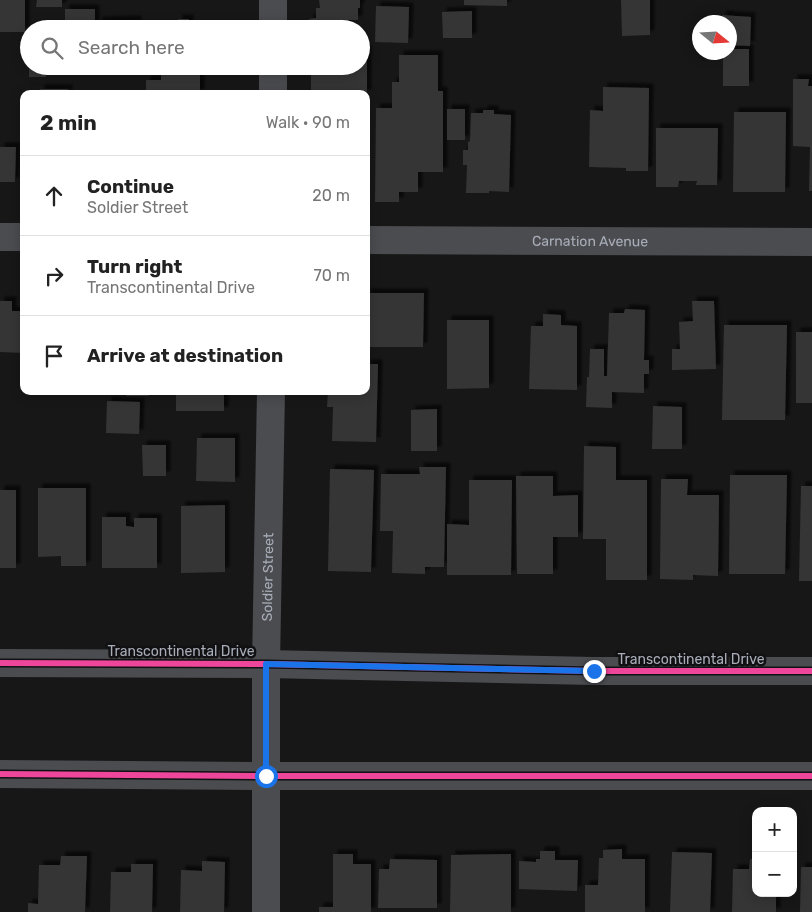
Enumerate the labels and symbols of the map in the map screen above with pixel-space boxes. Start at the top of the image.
north arrow [692,15,737,60]
street label: Carnation Avenue [532,232,648,250]
street label: Soldier Street [258,532,277,622]
street label: Transcontinental Drive [108,643,255,660]
street label: Transcontinental Drive [618,651,765,668]
route end [583,660,606,683]
route start [255,765,278,788]

